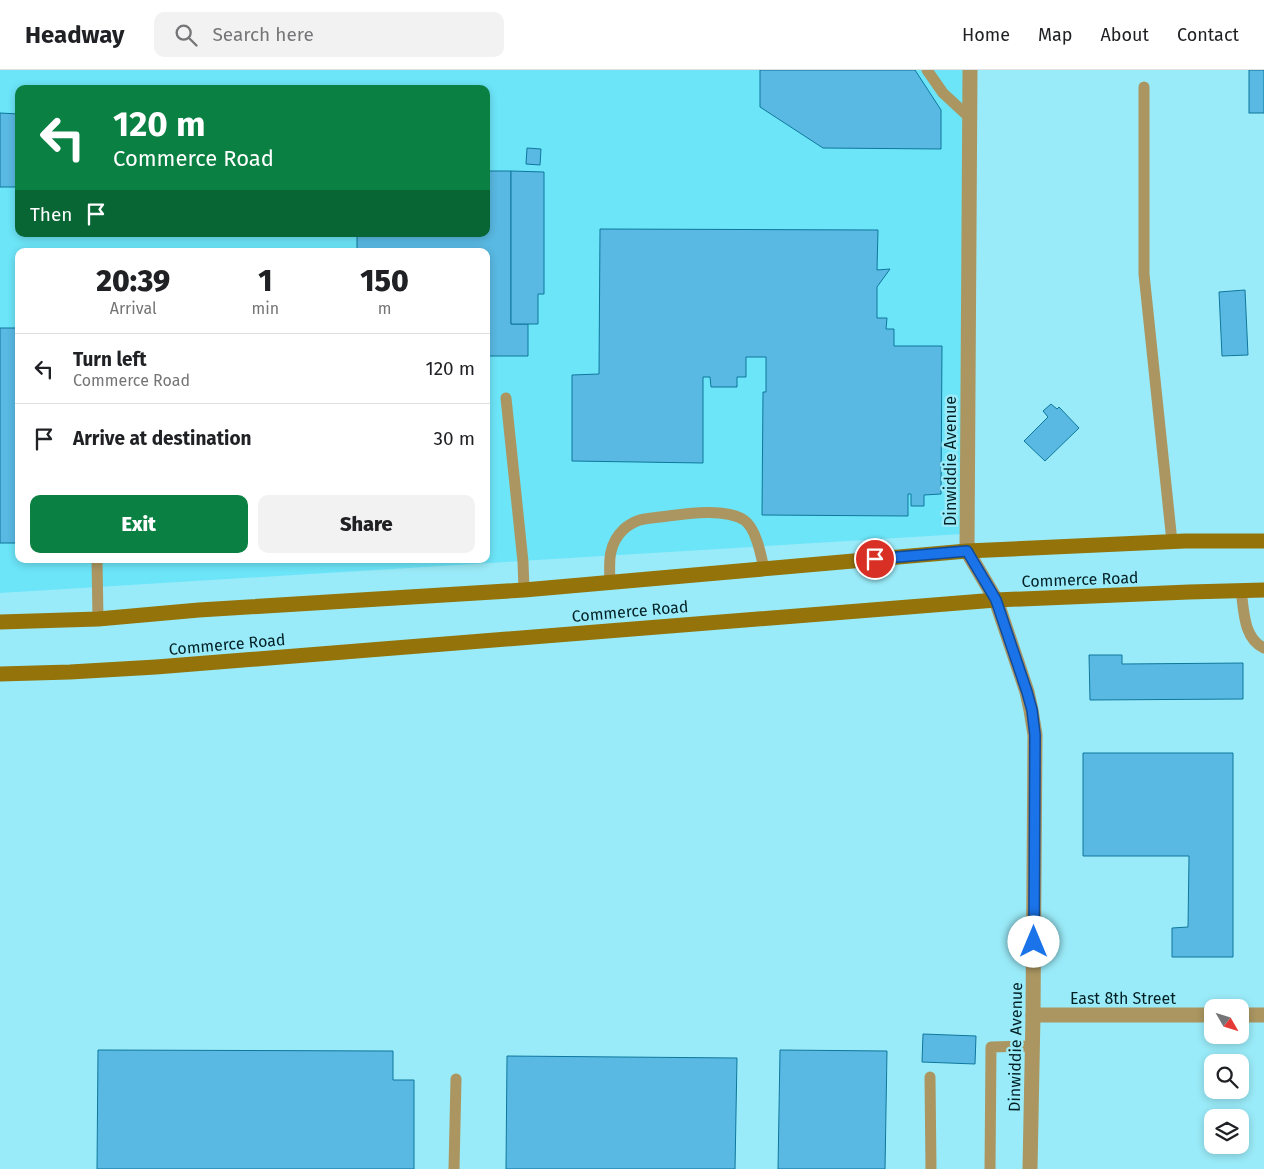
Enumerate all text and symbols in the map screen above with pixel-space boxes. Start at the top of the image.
search box [154,12,504,57]
text: Headway [25,21,124,49]
icon: search [172,21,200,49]
text: Search here [212,23,314,46]
text: Home [962,24,1010,46]
text: Map [1038,24,1072,46]
text: About [1100,24,1149,46]
text: Contact [1177,24,1239,46]
text: 120 m [113,103,206,145]
icon: left [30,105,95,170]
text: Commerce Road [113,145,274,172]
icon: arrive [82,200,110,228]
text: Then [30,203,72,226]
text: 20:39 [96,263,170,299]
text: 1 [258,263,272,299]
text: 150 [360,263,409,299]
text: Arrival [110,299,157,318]
text: min [251,299,279,318]
text: m [378,299,391,318]
text: Turn left [73,348,147,371]
icon: left [30,355,58,383]
text: 120 m [425,357,475,380]
text: Commerce Road [73,371,190,390]
street label: Dinwiddie Avenue [941,396,960,526]
icon: arrive [30,425,58,453]
text: Arrive at destination [73,427,252,450]
text: 30 m [434,427,475,450]
button: Exit [30,495,248,553]
button: Share [258,495,475,553]
pin [854,538,896,580]
icon: arrive [861,545,889,573]
street label: Commerce Road [1021,568,1139,591]
street label: Commerce Road [571,597,689,626]
street label: Commerce Road [168,630,286,659]
position arrow [1007,915,1059,967]
street label: Dinwiddie Avenue [1005,982,1026,1112]
street label: East 8th Street [1070,989,1176,1008]
north arrow [1204,999,1249,1044]
map controls [1204,999,1249,1154]
button: search [1204,1054,1249,1099]
button: layers [1204,1109,1249,1154]

